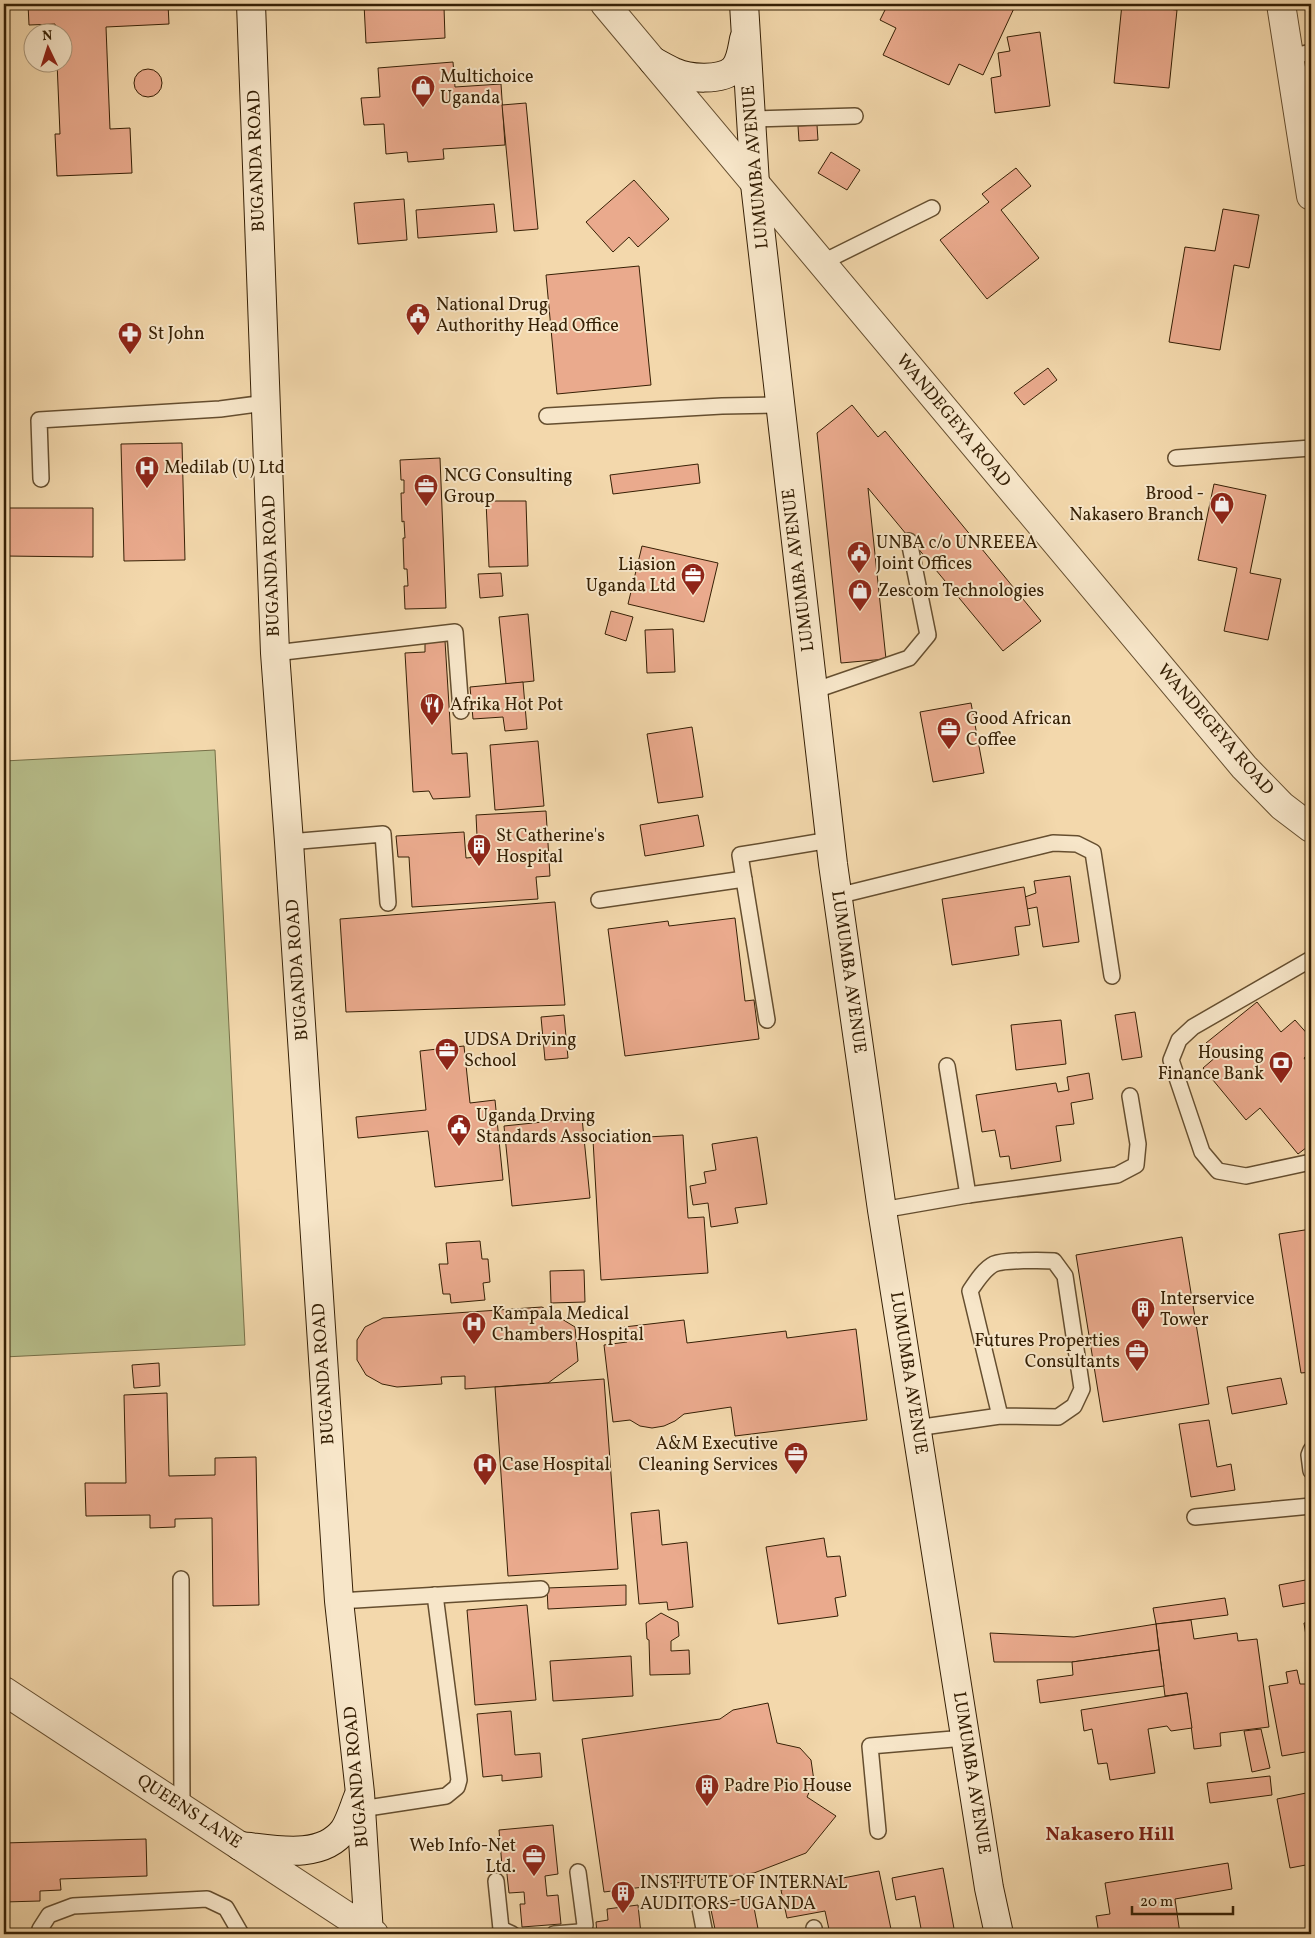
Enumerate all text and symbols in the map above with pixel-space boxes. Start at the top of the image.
north arrow [22,22,72,72]
text: N [41,27,53,46]
place label: Multichoice Uganda [440,65,534,111]
shop icon: Multichoice Uganda [410,74,436,108]
street label: LUMUMBA AVENUE [736,84,776,250]
street label: BUGANDA ROAD [242,90,272,232]
place label: National Drug Authorithy Head Office [436,293,619,339]
public building icon: National Drug Authorithy Head Office [405,302,431,336]
pharmacy icon: St John [117,321,143,355]
place label: St John [148,322,205,347]
street label: WANDEGEYA ROAD [890,349,1016,493]
hospital icon: Medilab (U) Ltd [134,455,160,489]
place label: Medilab (U) Ltd [164,456,285,481]
place label: NCG Consulting Group [444,464,573,510]
office icon: NCG Consulting Group [413,473,439,507]
place label: Brood - Nakasero Branch [1069,482,1204,528]
street label: LUMUMBA AVENUE [777,487,821,653]
shop icon: Brood - Nakasero Branch [1209,491,1235,525]
street label: BUGANDA ROAD [257,495,287,637]
place label: UNBA c/o UNREEEA Joint Offices [876,531,1038,577]
public building icon: UNBA c/o UNREEEA Joint Offices [846,540,872,574]
place label: Liasion Uganda Ltd [586,553,676,599]
office icon: Liasion Uganda Ltd [680,562,706,596]
shop icon: Zescom Technologies [847,578,873,612]
place label: Zescom Technologies [878,579,1044,604]
street label: WANDEGEYA ROAD [1151,659,1279,801]
restaurant icon: Afrika Hot Pot [419,692,445,726]
place label: Afrika Hot Pot [450,693,563,718]
place label: Good African Coffee [966,707,1072,753]
office icon: Good African Coffee [936,716,962,750]
place label: St Catherine's Hospital [496,824,605,870]
building icon: St Catherine's Hospital [466,833,492,867]
street label: LUMUMBA AVENUE [824,889,872,1055]
street label: BUGANDA ROAD [281,898,315,1042]
place label: UDSA Driving School [464,1028,576,1074]
office icon: UDSA Driving School [434,1037,460,1071]
place label: Housing Finance Bank [1158,1041,1264,1087]
bank icon: Housing Finance Bank [1268,1050,1294,1084]
place label: Uganda Drving Standards Association [476,1104,652,1150]
public building icon: Uganda Drving Standards Association [446,1113,472,1147]
place label: Interservice Tower [1160,1287,1255,1333]
street label: LUMUMBA AVENUE [883,1290,933,1456]
building icon: Interservice Tower [1130,1296,1156,1330]
street label: BUGANDA ROAD [307,1302,341,1446]
place label: Kampala Medical Chambers Hospital [492,1302,644,1348]
hospital icon: Kampala Medical Chambers Hospital [461,1311,487,1345]
place label: Futures Properties Consultants [975,1329,1120,1375]
office icon: Futures Properties Consultants [1124,1338,1150,1372]
place label: A&M Executive Cleaning Services [638,1432,778,1478]
office icon: A&M Executive Cleaning Services [783,1441,809,1475]
hospital icon: Case Hospital [472,1452,498,1486]
place label: Case Hospital [502,1453,610,1478]
street label: LUMUMBA AVENUE [946,1690,996,1856]
street label: BUGANDA ROAD [338,1705,376,1849]
street label: QUEENS LANE [132,1769,247,1855]
building icon: Padre Pio House [694,1773,720,1807]
place label: Padre Pio House [724,1774,852,1799]
district label: Nakasero Hill [1045,1821,1175,1849]
place label: Web Info-Net Ltd. [409,1834,516,1880]
office icon: Web Info-Net Ltd. [521,1843,547,1877]
place label: INSTITUTE OF INTERNAL AUDITORS- UGANDA [640,1871,848,1917]
building icon: INSTITUTE OF INTERNAL AUDITORS- UGANDA [610,1880,636,1914]
scale bar [1132,1883,1234,1915]
text: 20 m [1140,1892,1173,1913]

